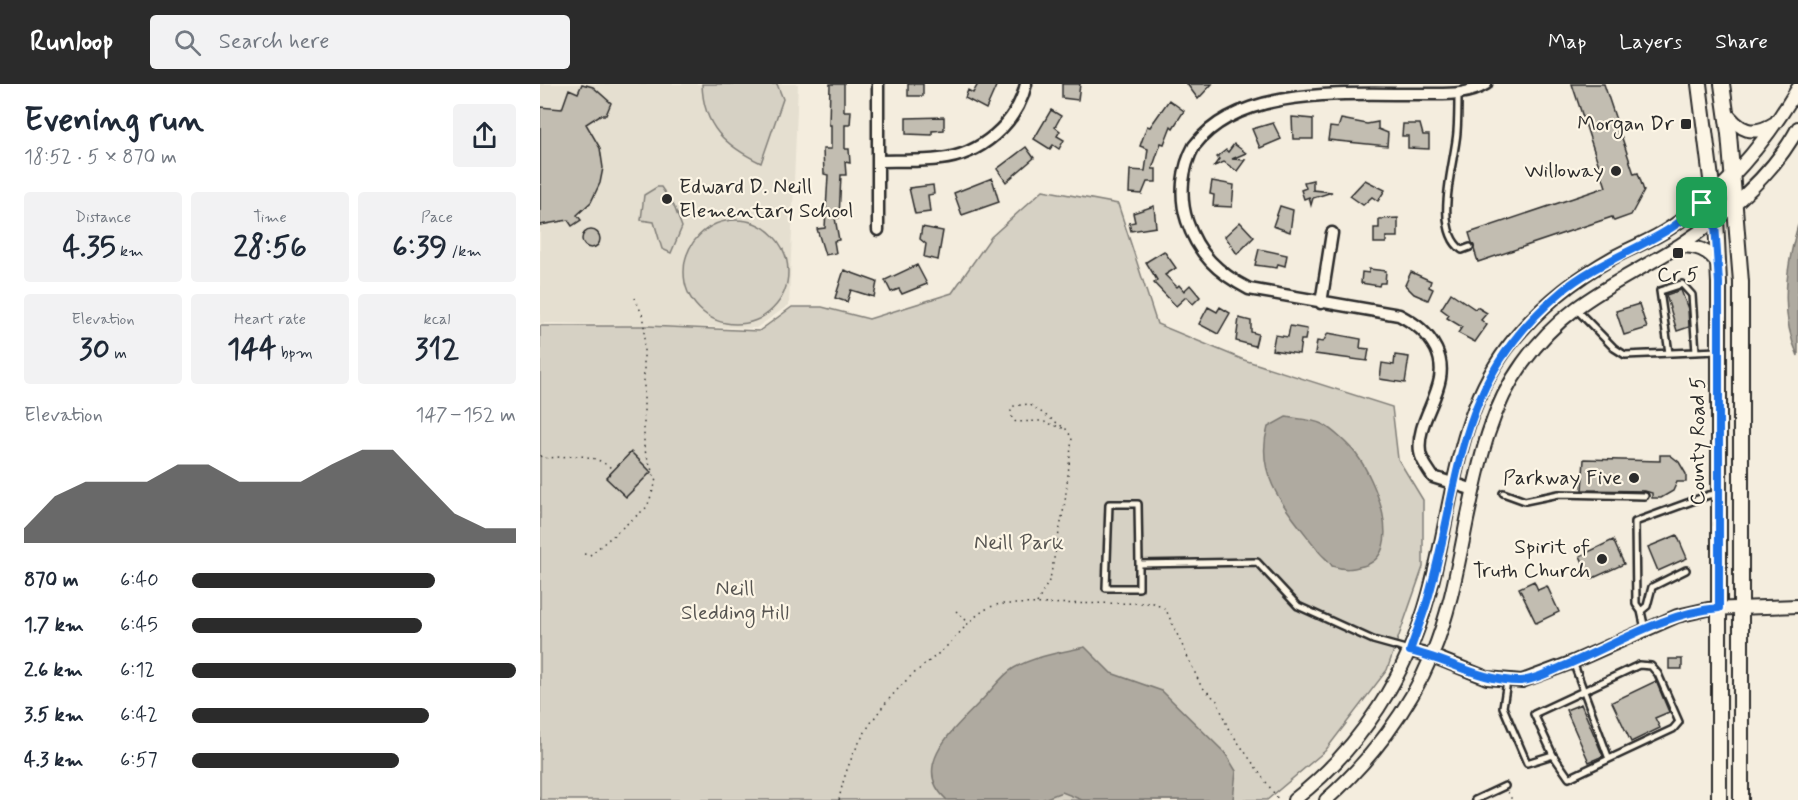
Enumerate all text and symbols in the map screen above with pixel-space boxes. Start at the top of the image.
search box [150,15,570,69]
text: Runloop [30,24,114,61]
icon: search [171,26,204,59]
text: Search here [219,28,329,56]
text: Map [1548,28,1586,56]
text: Layers [1619,28,1682,56]
text: Share [1715,28,1768,56]
text: Evening run [24,99,204,143]
button: share [453,104,516,167]
place label: Morgan Dr [1577,110,1674,139]
marker: Morgan Dr [1679,117,1693,131]
text: 18:52 · 5 × 870 m [24,144,177,171]
place label: Willoway [1524,157,1604,185]
marker: Willoway [1609,164,1623,178]
place label: Edward D. Neill Elementary School [679,173,854,225]
pin [1676,177,1727,228]
icon: arrive [1685,186,1718,219]
marker: Edward D. Neill Elementary School [660,192,674,206]
text: Distance [75,207,131,228]
text: Time [253,207,287,228]
text: Pace [421,207,453,228]
text: 4.35 [63,228,116,267]
text: 28:56 [233,228,307,267]
text: 6:39 [392,228,447,267]
text: km [116,241,143,262]
text: /km [447,241,482,262]
marker: Cr 5 [1671,246,1685,260]
place label: Cr 5 [1657,261,1699,289]
text: Elevation [72,309,135,330]
text: Heart rate [234,309,306,330]
text: kcal [424,309,450,330]
text: 30 [79,330,110,369]
text: 144 [227,330,276,369]
text: 312 [415,330,459,369]
text: m [110,343,127,364]
text: bpm [276,343,313,364]
street label: County Road 5 [1684,377,1712,505]
text: Elevation [24,402,103,429]
text: 147–152 m [416,402,516,429]
place label: Parkway Five [1503,464,1622,492]
marker: Parkway Five [1627,471,1641,485]
park label: Neill Park [974,529,1064,557]
place label: Spirit of Truth Church [1473,533,1590,585]
marker: Spirit of Truth Church [1595,552,1609,566]
text: 870 m [24,567,79,594]
text: 6:40 [120,567,159,594]
park label: Neill Sledding Hill [681,575,789,628]
text: 1.7 km [24,612,84,639]
text: 6:45 [120,612,158,639]
text: 2.6 km [24,657,83,684]
text: 6:12 [120,657,155,684]
text: 3.5 km [24,702,84,729]
text: 6:42 [120,702,158,729]
text: 4.3 km [24,747,83,774]
text: 6:57 [120,747,158,774]

